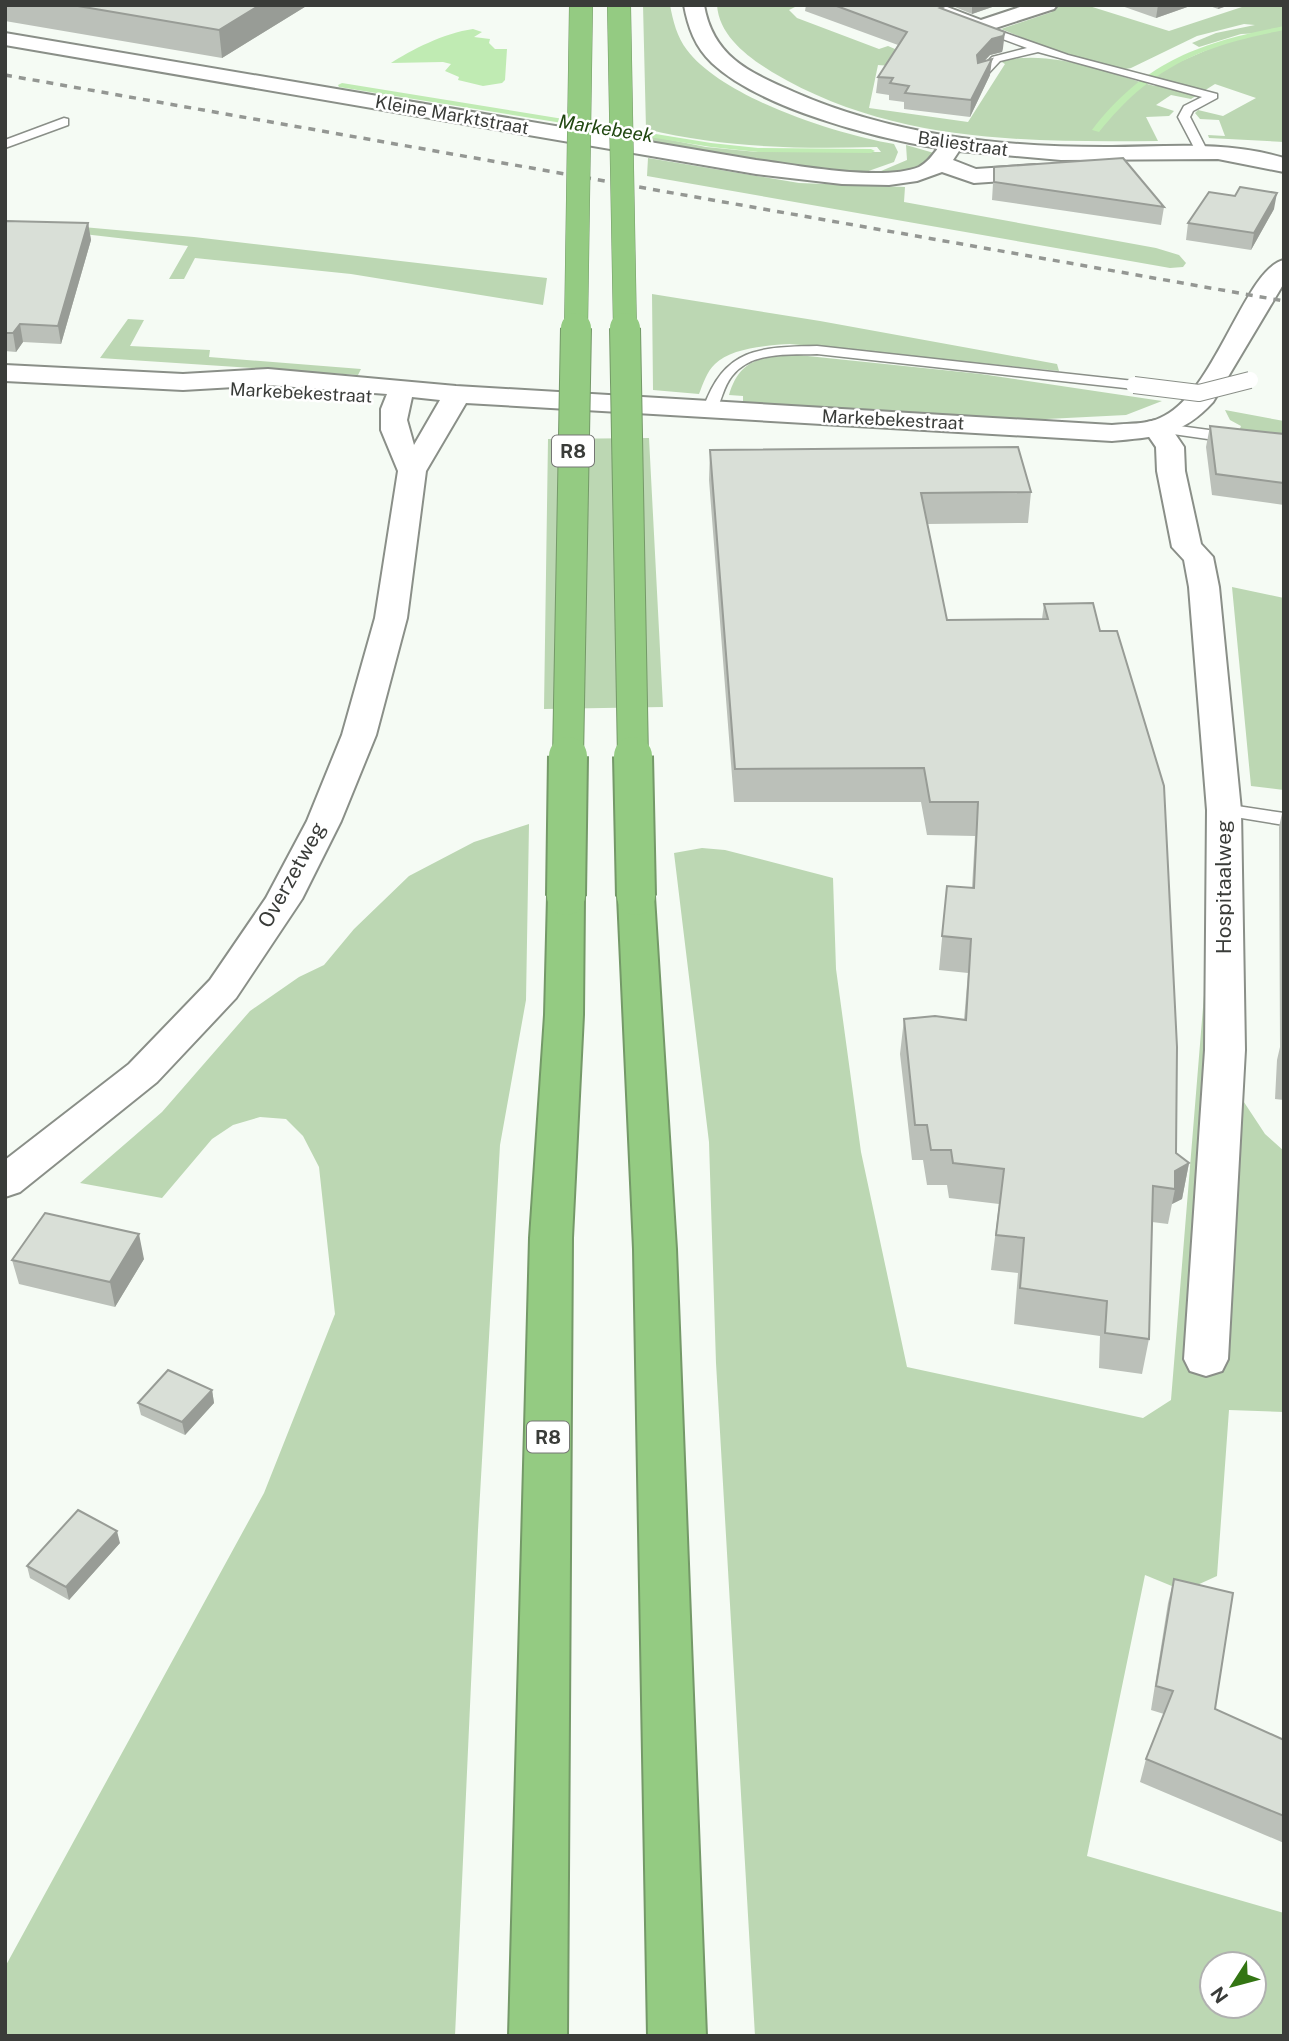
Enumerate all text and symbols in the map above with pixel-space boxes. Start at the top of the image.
street label: Kleine Marktstraat [374,91,531,138]
water label: Markebeek [557,110,656,146]
street label: Baliestraat [917,127,1010,160]
street label: Markebekestraat [229,378,373,407]
street label: Markebekestraat [821,405,965,434]
road number: R8 [552,436,594,466]
street label: Overzetweg [252,818,331,932]
street label: Hospitaalweg [1211,820,1236,954]
road number: R8 [527,1422,569,1452]
north arrow [1198,1950,1268,2020]
text: N [1206,1983,1233,2007]

